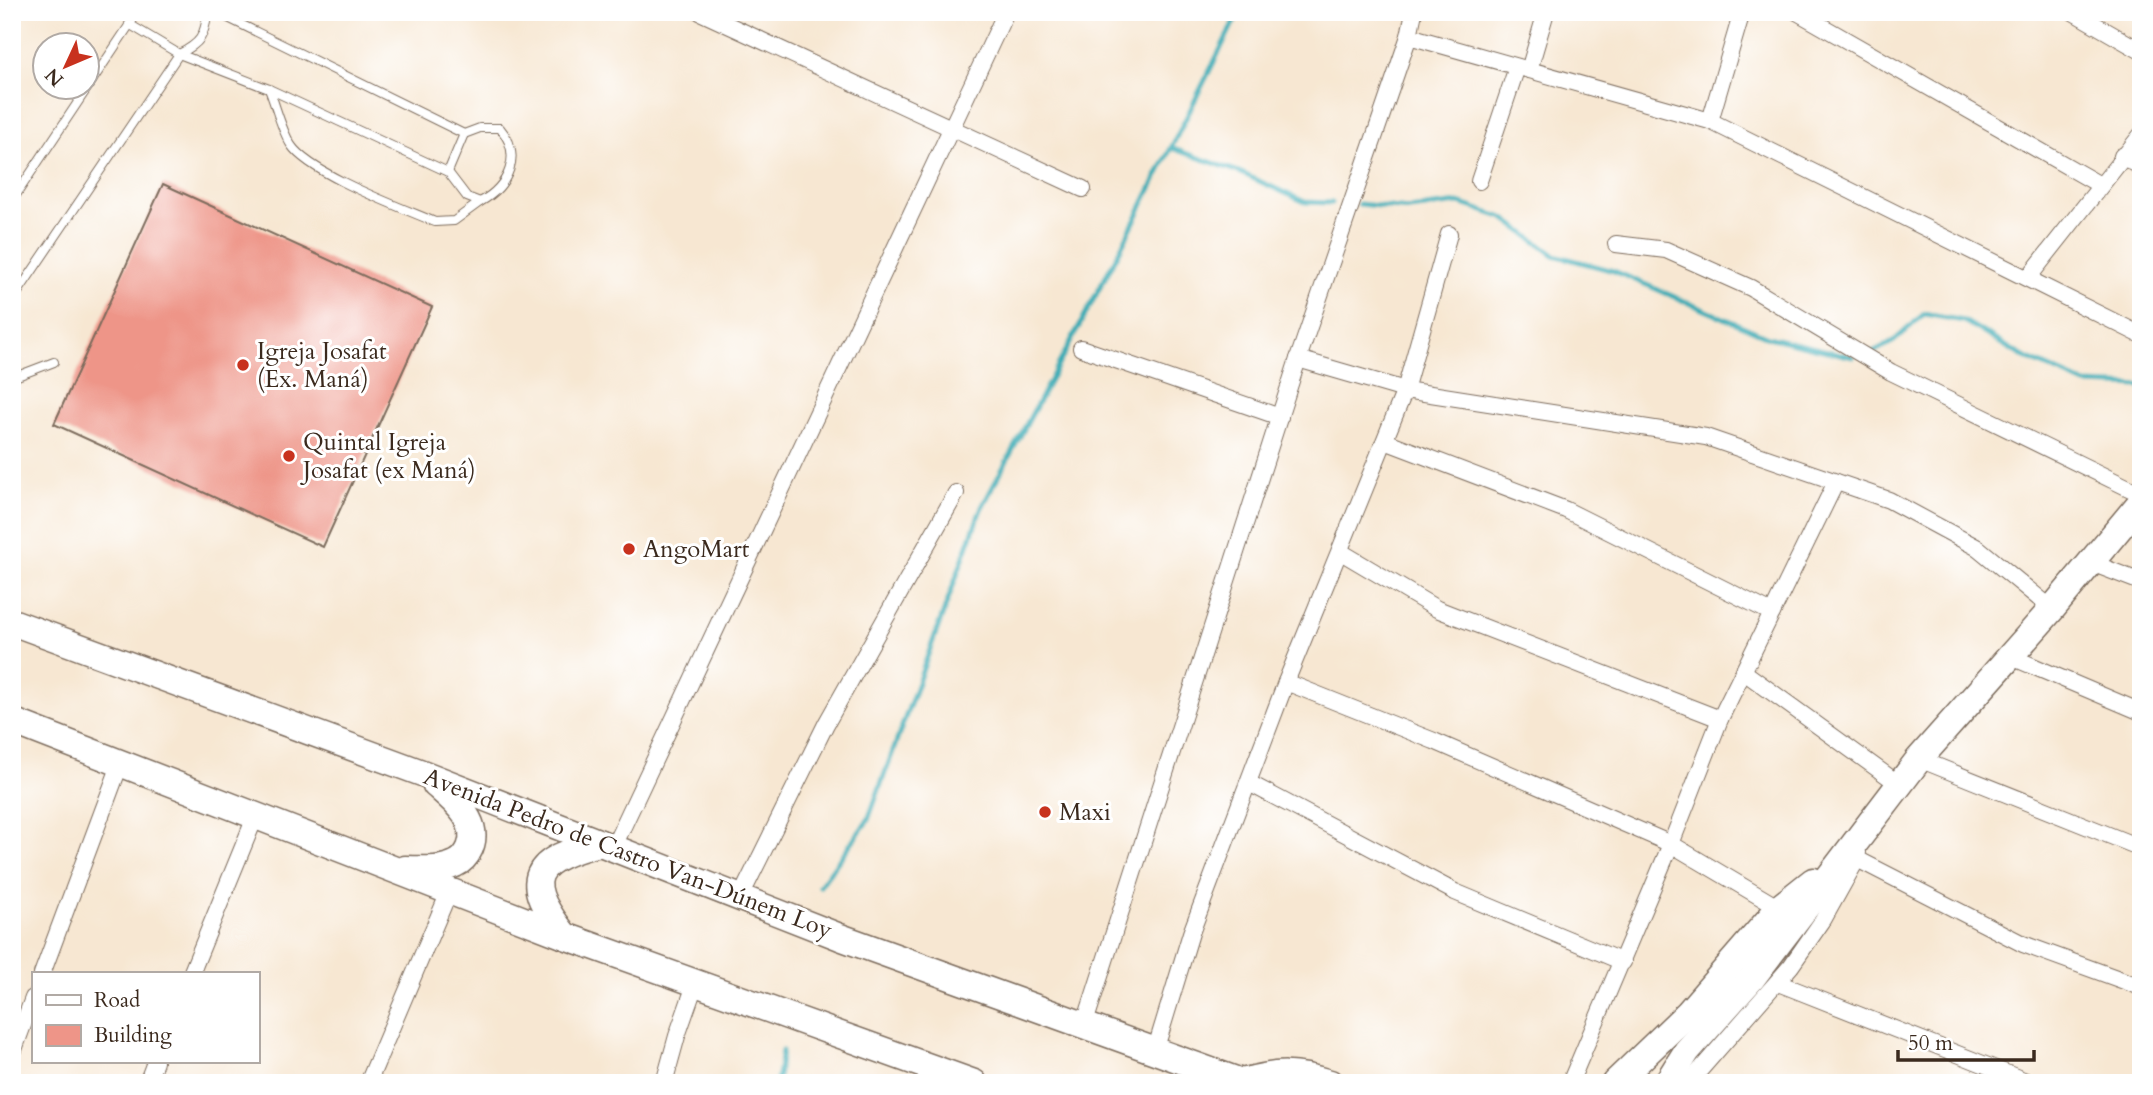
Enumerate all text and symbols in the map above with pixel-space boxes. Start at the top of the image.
north arrow [32,32,102,102]
text: N [39,62,70,92]
place label: Igreja Josafat (Ex. Maná) [257,335,387,396]
marker: Igreja Josafat (Ex. Maná) [235,357,251,373]
place label: Quintal Igreja Josafat (ex Maná) [300,426,476,487]
marker: Quintal Igreja Josafat (ex Maná) [281,448,297,464]
place label: AngoMart [643,533,750,566]
marker: AngoMart [621,541,637,557]
street label: Avenida Pedro de Castro Van-Dúnem Loy [419,760,837,947]
place label: Maxi [1059,796,1111,829]
marker: Maxi [1037,804,1053,820]
legend [32,972,259,1064]
text: Road [94,986,140,1015]
scale bar [1898,1018,2034,1062]
text: Building [94,1021,172,1050]
text: 50 m [1908,1029,1953,1058]

